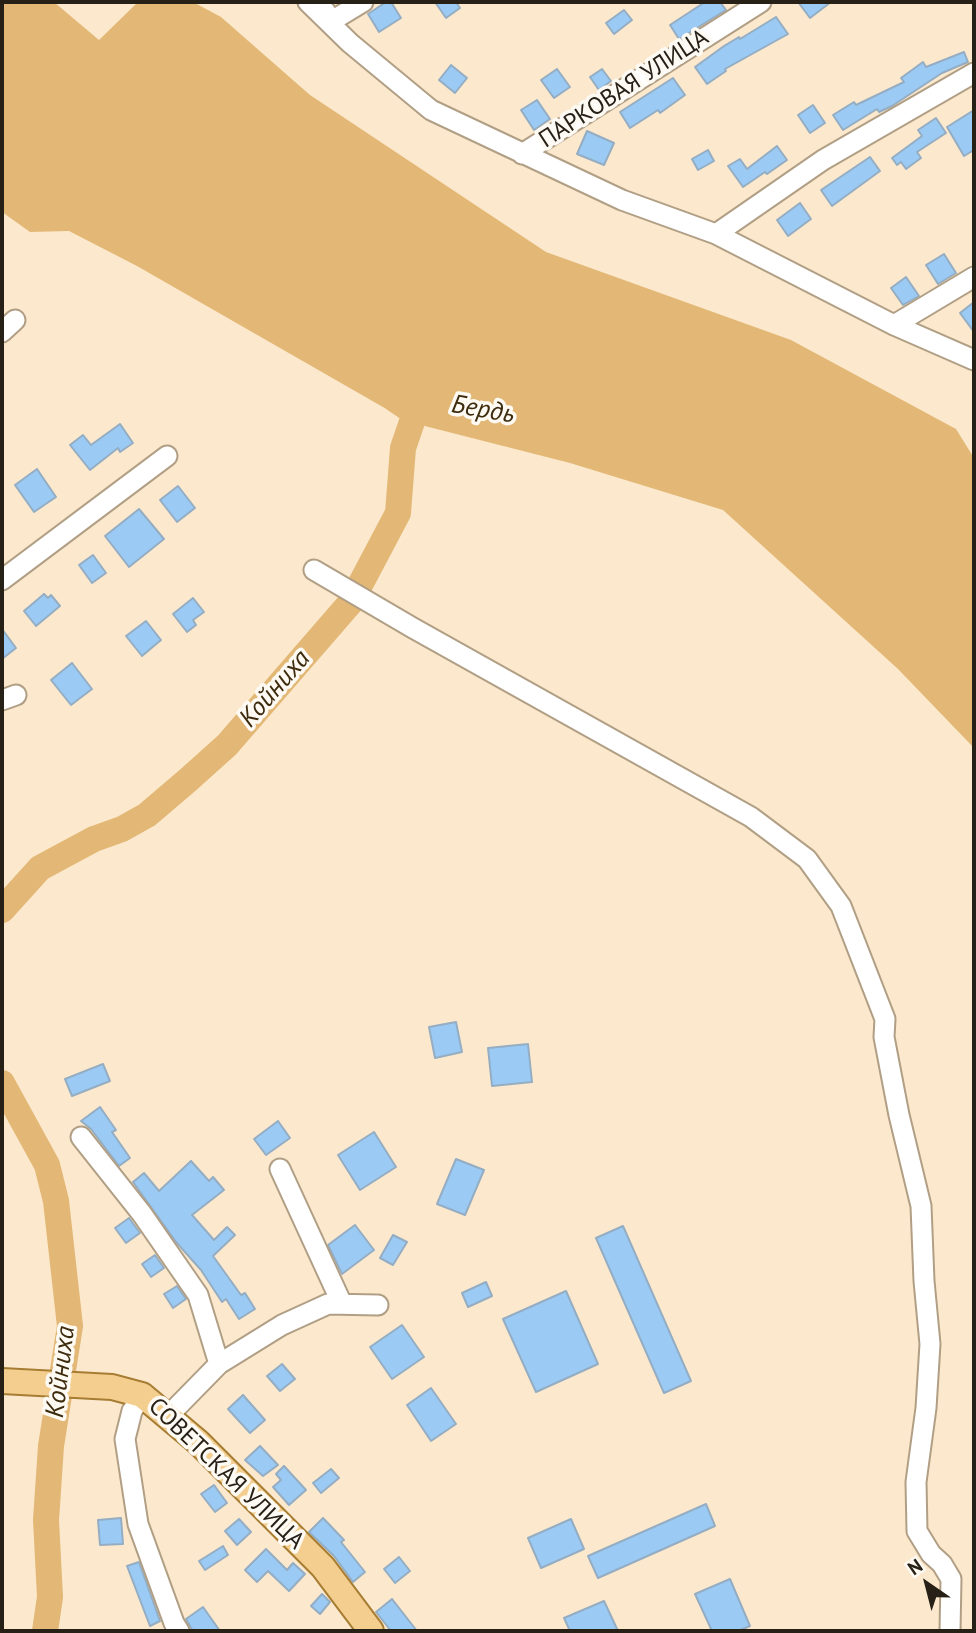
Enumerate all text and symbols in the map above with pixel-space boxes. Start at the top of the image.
street label: ПАРКОВАЯ УЛИЦА [534,23,714,155]
water label: Бердь [449,389,517,431]
water label: Койниха [233,644,317,734]
water label: Койниха [40,1324,82,1420]
street label: СОВЕТСКАЯ УЛИЦА [142,1392,310,1556]
north arrow [892,1549,962,1619]
text: N [903,1553,927,1580]

